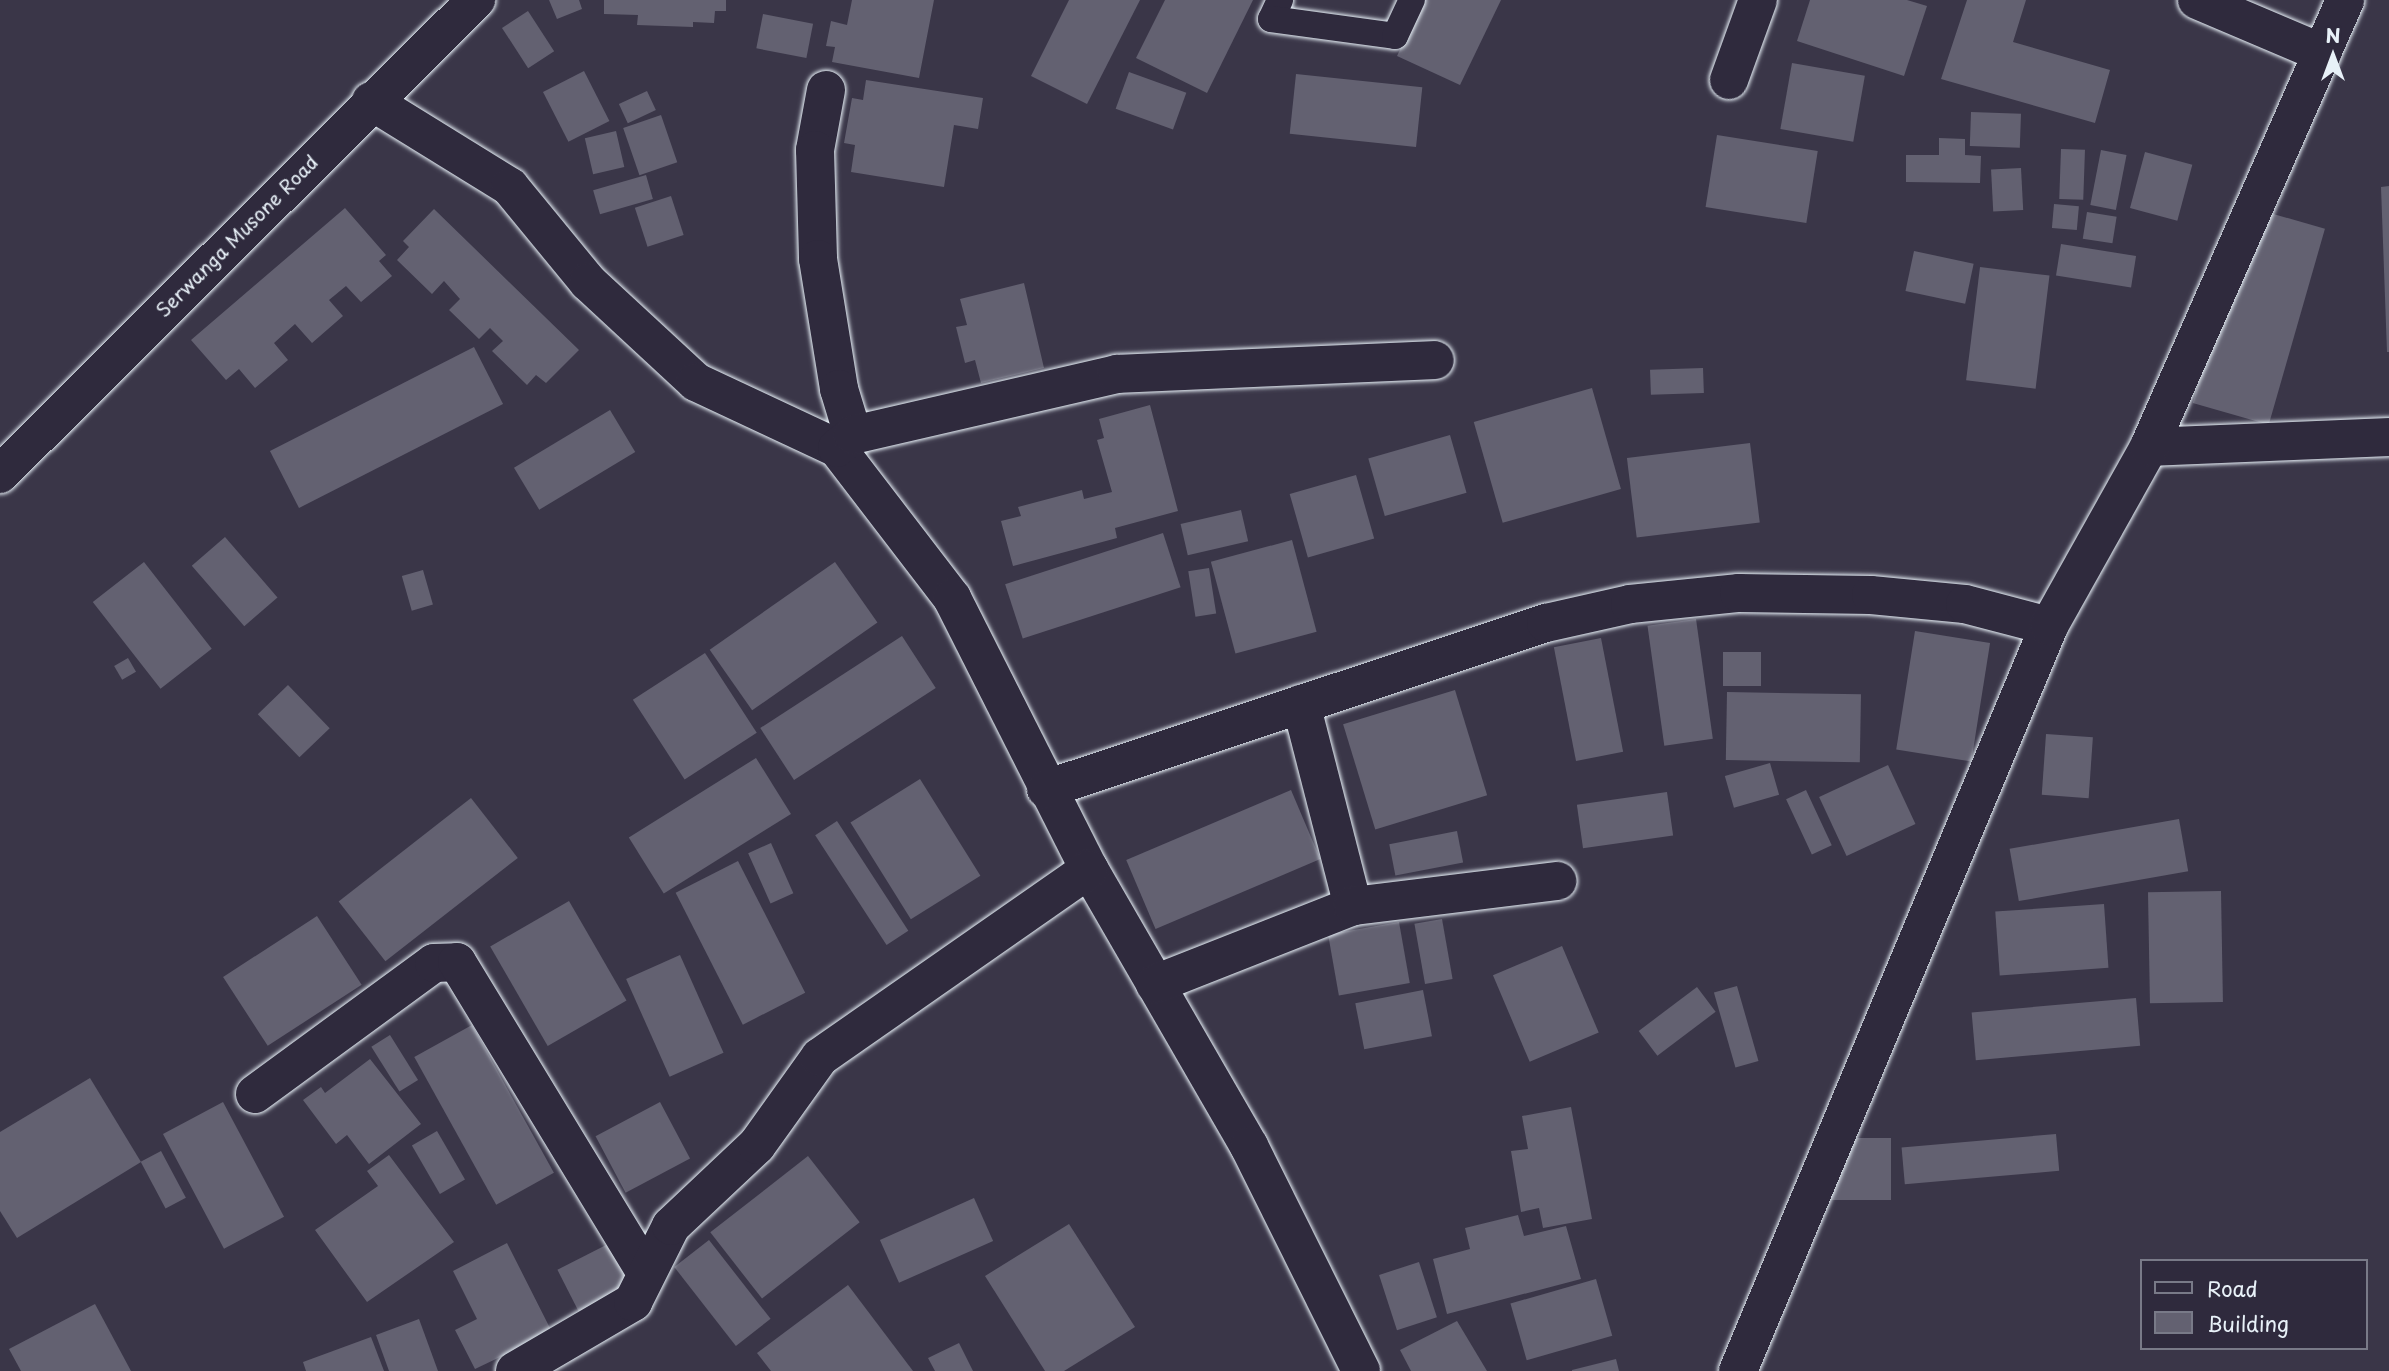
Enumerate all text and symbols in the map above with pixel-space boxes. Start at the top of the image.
north arrow [2298,21,2368,91]
text: N [2325,21,2341,49]
street label: Serwanga Musone Road [151,150,323,322]
legend [2140,1259,2368,1350]
text: Road [2207,1272,2258,1304]
text: Building [2207,1307,2289,1339]

